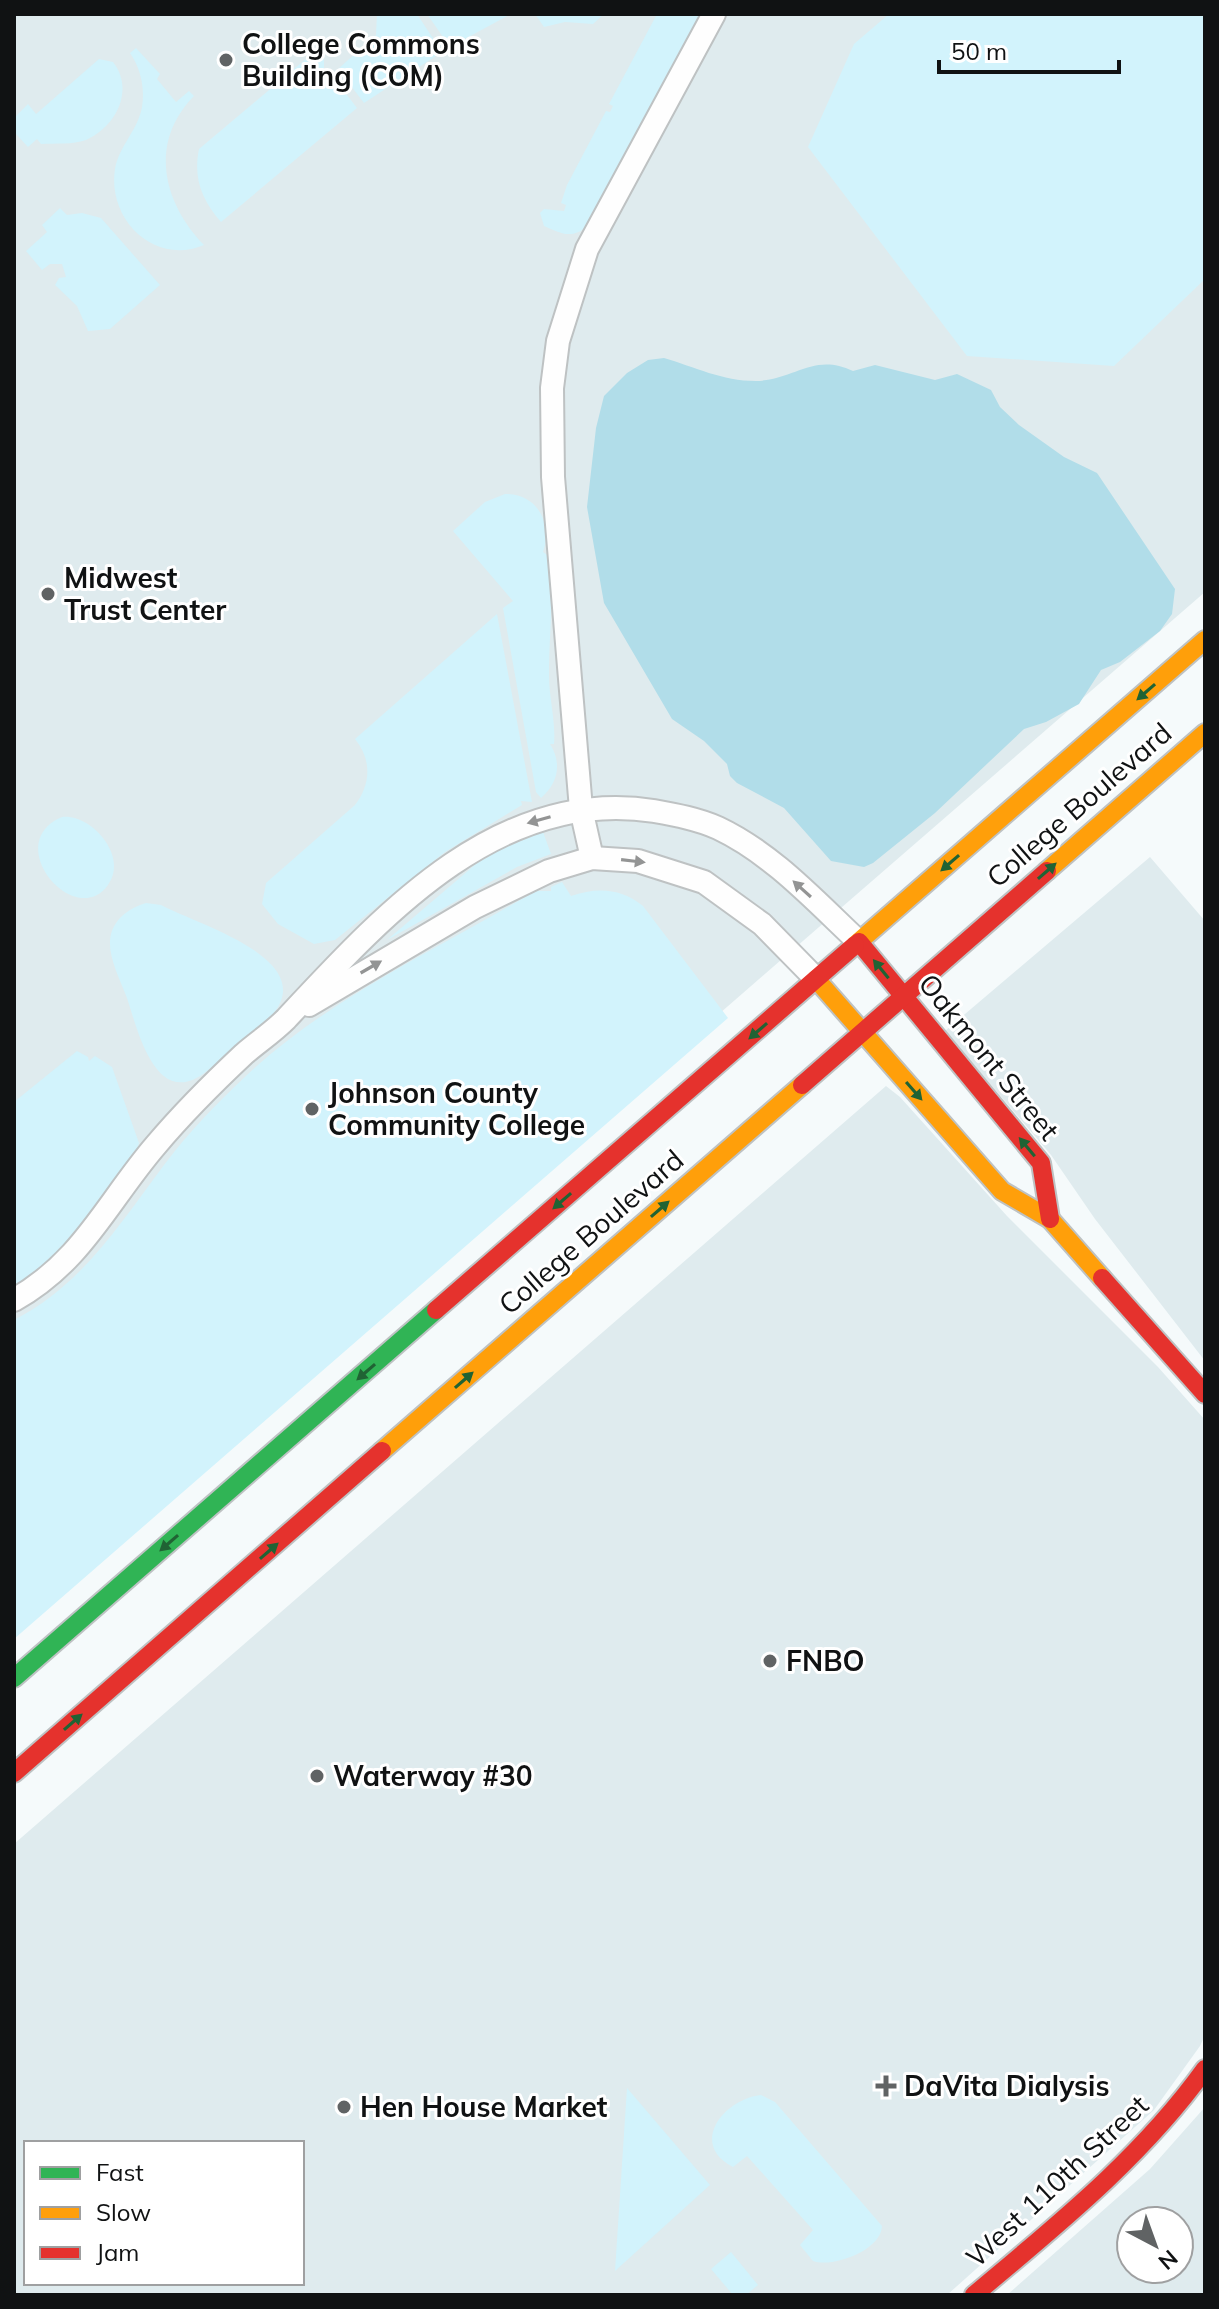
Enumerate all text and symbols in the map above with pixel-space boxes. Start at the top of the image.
scale bar [939,24,1119,74]
place label: College Commons Building (COM) [242,26,480,93]
text: 50 m [951,36,1007,66]
marker: College Commons Building (COM) [217,51,235,69]
place label: Midwest Trust Center [64,560,226,627]
marker: Midwest Trust Center [39,585,57,603]
one-way arrow [1137,683,1157,700]
street label: College Boulevard [979,715,1178,894]
one-way arrow [526,814,550,827]
one-way arrow [941,853,960,871]
one-way arrow [621,855,646,868]
one-way arrow [1037,862,1056,880]
one-way arrow [792,881,811,899]
one-way arrow [873,959,890,979]
one-way arrow [360,960,382,974]
street label: Oakmont Street [911,966,1067,1147]
one-way arrow [748,1021,767,1039]
place label: Johnson County Community College [328,1075,585,1142]
one-way arrow [905,1080,922,1100]
marker: Johnson County Community College [303,1100,321,1118]
one-way arrow [1019,1137,1036,1157]
street label: College Boulevard [491,1142,690,1321]
one-way arrow [552,1192,571,1210]
one-way arrow [650,1201,670,1218]
one-way arrow [356,1363,376,1380]
one-way arrow [454,1372,474,1389]
one-way arrow [160,1534,180,1551]
one-way arrow [258,1543,278,1560]
place label: FNBO [786,1643,865,1678]
marker: FNBO [761,1652,779,1670]
one-way arrow [62,1714,82,1731]
place label: Waterway #30 [333,1758,533,1793]
marker: Waterway #30 [308,1767,326,1785]
place label: DaVita Dialysis [904,2068,1109,2103]
marker: DaVita Dialysis [875,2075,897,2097]
street label: West 110th Street [958,2087,1155,2274]
place label: Hen House Market [360,2089,608,2124]
marker: Hen House Market [335,2098,353,2116]
legend [24,2141,304,2285]
text: Fast [96,2157,144,2187]
text: Slow [96,2197,151,2227]
north arrow [1115,2205,1195,2285]
text: Jam [96,2237,139,2267]
text: N [1153,2244,1184,2276]

